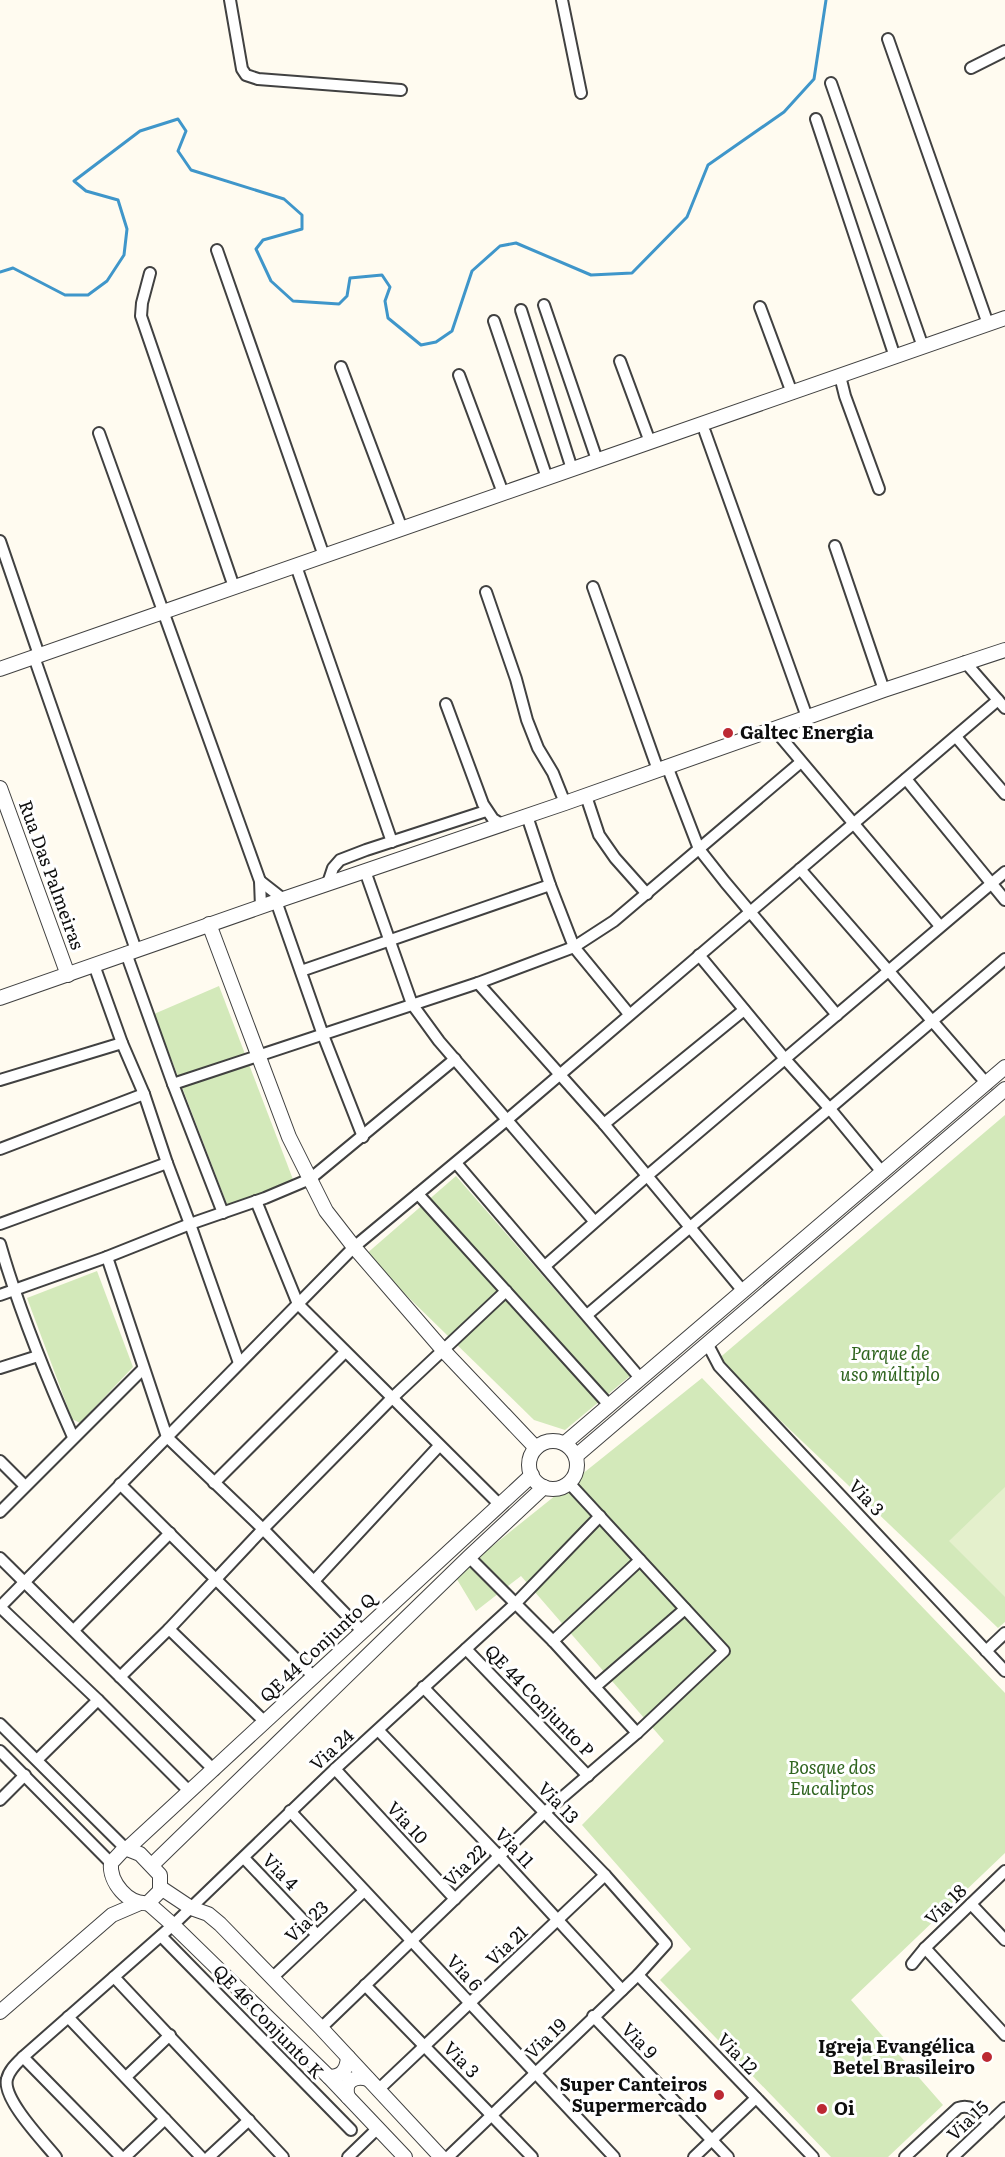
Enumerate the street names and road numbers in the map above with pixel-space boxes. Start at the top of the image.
street label: Rua Das Palmeiras [13,796,92,953]
street label: Via 3 [843,1472,891,1522]
street label: QE 44 Conjunto Q [253,1584,383,1708]
street label: QE 44 Conjunto P [479,1638,601,1762]
street label: Via 24 [303,1722,359,1776]
street label: Via 13 [532,1775,586,1829]
street label: Via 10 [381,1794,435,1849]
street label: Via 11 [489,1821,541,1873]
street label: Via 22 [436,1838,492,1892]
street label: Via 4 [257,1846,306,1896]
street label: Via 18 [918,1877,972,1931]
street label: Via 23 [278,1894,334,1948]
street label: Via 21 [479,1918,533,1971]
street label: Via 6 [441,1947,490,1997]
street label: QE 46 Conjunto K [207,1958,331,2084]
street label: Via 19 [518,2011,572,2065]
street label: Via 9 [616,2016,664,2064]
street label: Via 12 [711,2026,765,2080]
street label: Via 3 [438,2034,486,2083]
street label: Via 15 [940,2093,994,2146]

